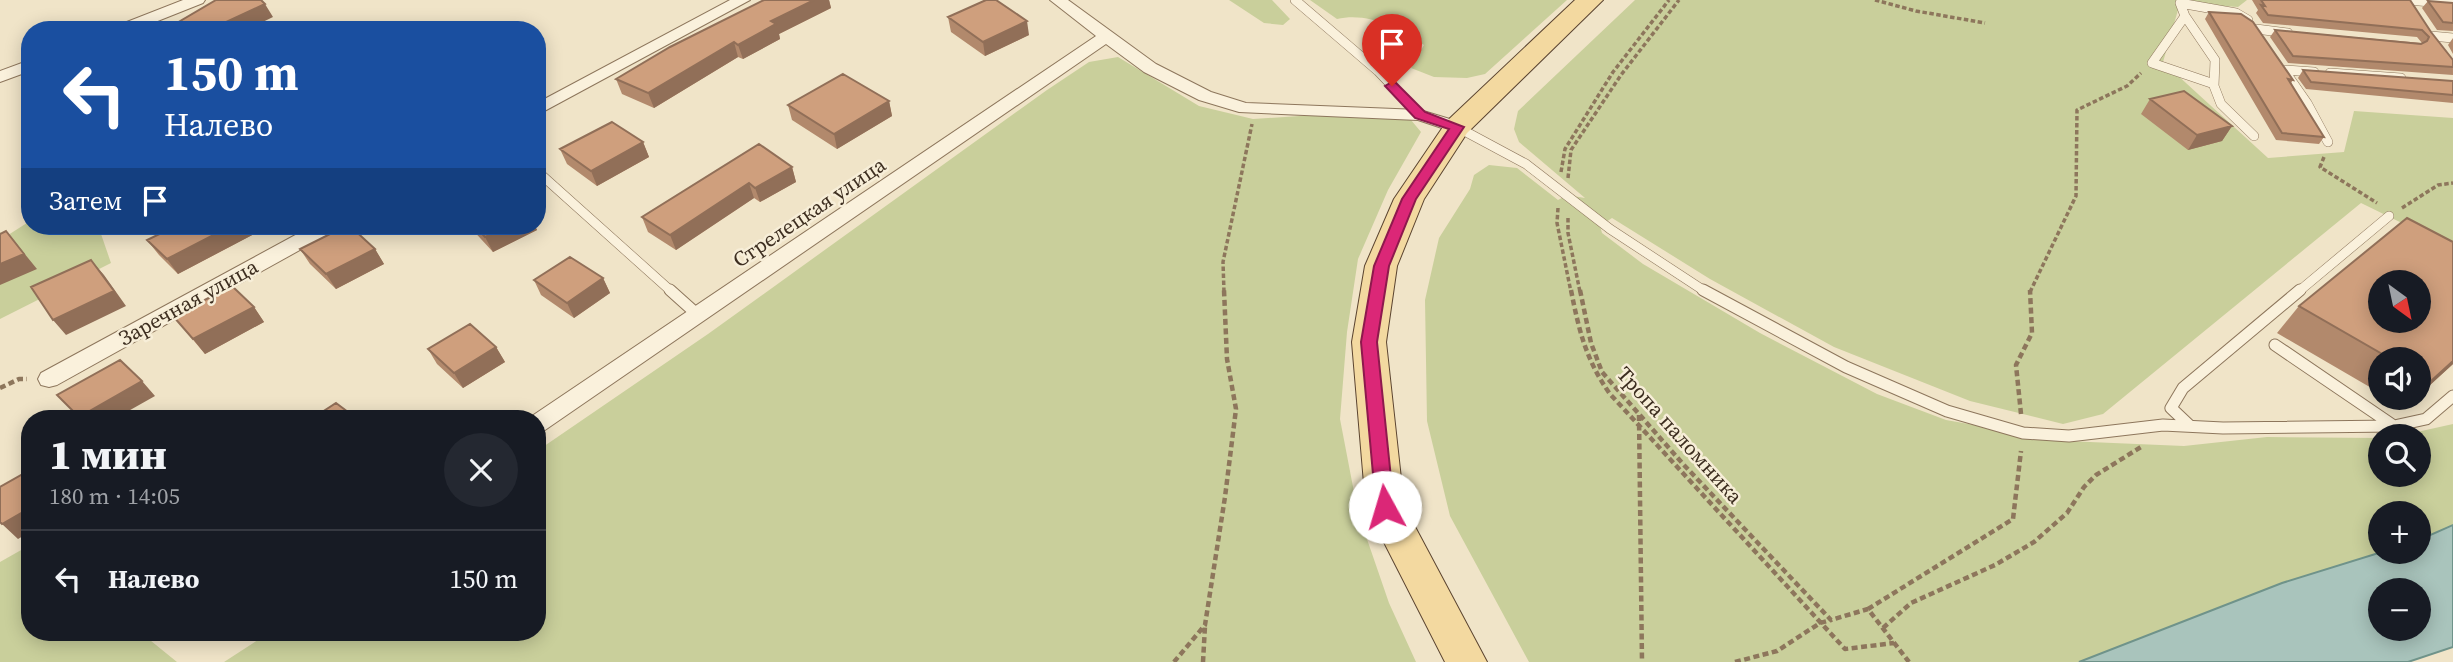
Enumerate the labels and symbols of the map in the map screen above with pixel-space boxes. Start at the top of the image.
pin [1362,14,1422,86]
street label: Стрелецкая улица [727,150,892,274]
street label: Заречная улица [113,252,263,352]
north arrow [2368,270,2431,332]
street label: Тропа паломника [1611,360,1750,510]
position arrow [1348,470,1422,544]

